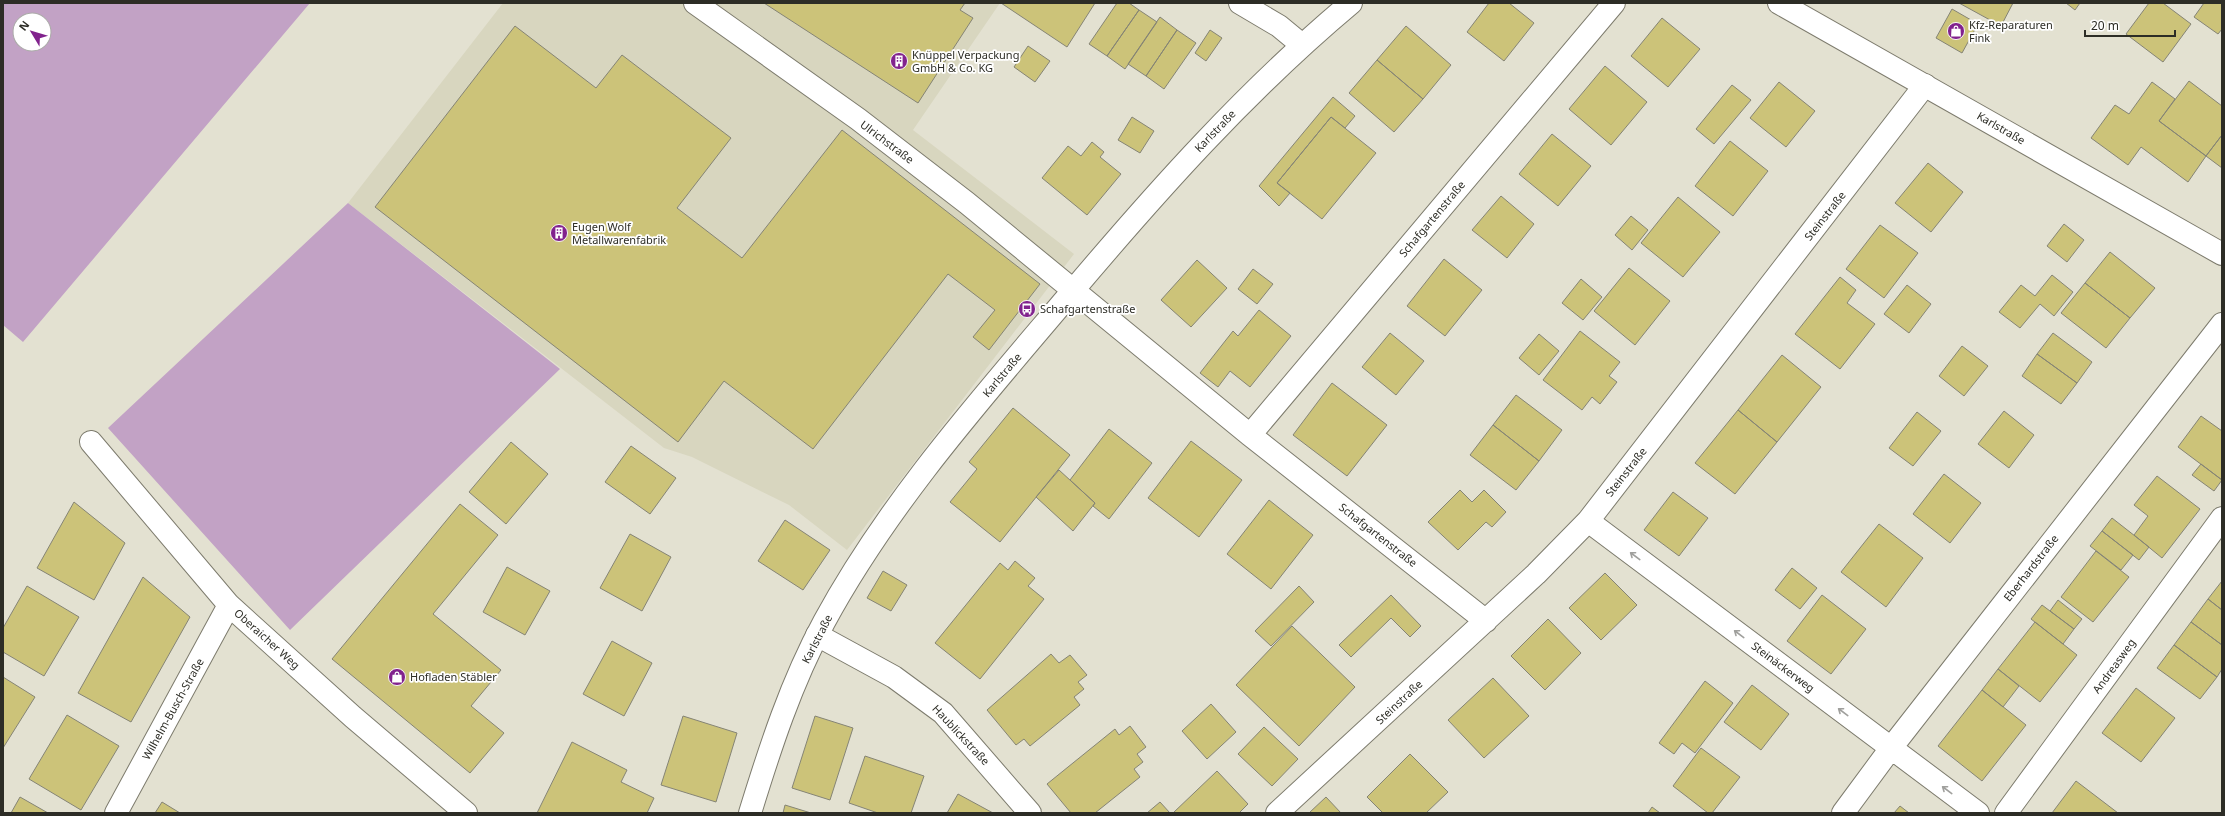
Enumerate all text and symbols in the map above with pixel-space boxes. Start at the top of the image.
north arrow [12,12,52,52]
scale bar [2085,12,2175,38]
text: N [15,17,32,34]
place label: Kfz-Reparaturen Fink [1969,17,2053,45]
text: 20 m [2091,17,2119,34]
shop icon: Kfz-Reparaturen Fink [1946,21,1966,41]
place label: Knüppel Verpackung GmbH & Co. KG [912,47,1019,75]
building icon: Knüppel Verpackung GmbH & Co. KG [889,51,909,71]
street label: Karlstraße [1191,106,1239,155]
street label: Karlstraße [1974,108,2028,147]
street label: Ulrichstraße [858,117,917,167]
street label: Schafgartenstraße [1395,177,1468,260]
street label: Steinstraße [1801,188,1849,243]
place label: Eugen Wolf Metallwarenfabrik [572,219,666,247]
building icon: Eugen Wolf Metallwarenfabrik [549,223,569,243]
bus stop icon: Schafgartenstraße [1017,299,1037,319]
place label: Schafgartenstraße [1040,301,1135,316]
street label: Karlstraße [979,349,1024,400]
street label: Steinstraße [1602,444,1650,499]
street label: Schafgartenstraße [1336,499,1421,570]
street label: Eberhardstraße [2000,531,2061,604]
one-way arrow [1629,552,1640,560]
street label: Oberaicher Weg [231,605,303,672]
street label: Karlstraße [798,612,835,666]
one-way arrow [1733,630,1744,638]
street label: Andreasweg [2089,635,2139,696]
street label: Steinäckerweg [1749,638,1818,695]
street label: Wilhelm-Busch-Straße [138,655,207,762]
shop icon: Hofladen Stäbler [387,667,407,687]
place label: Hofladen Stäbler [410,669,497,684]
street label: Steinstraße [1372,676,1425,727]
street label: Haublickstraße [929,701,993,768]
one-way arrow [1838,708,1849,716]
one-way arrow [1942,785,1953,794]

